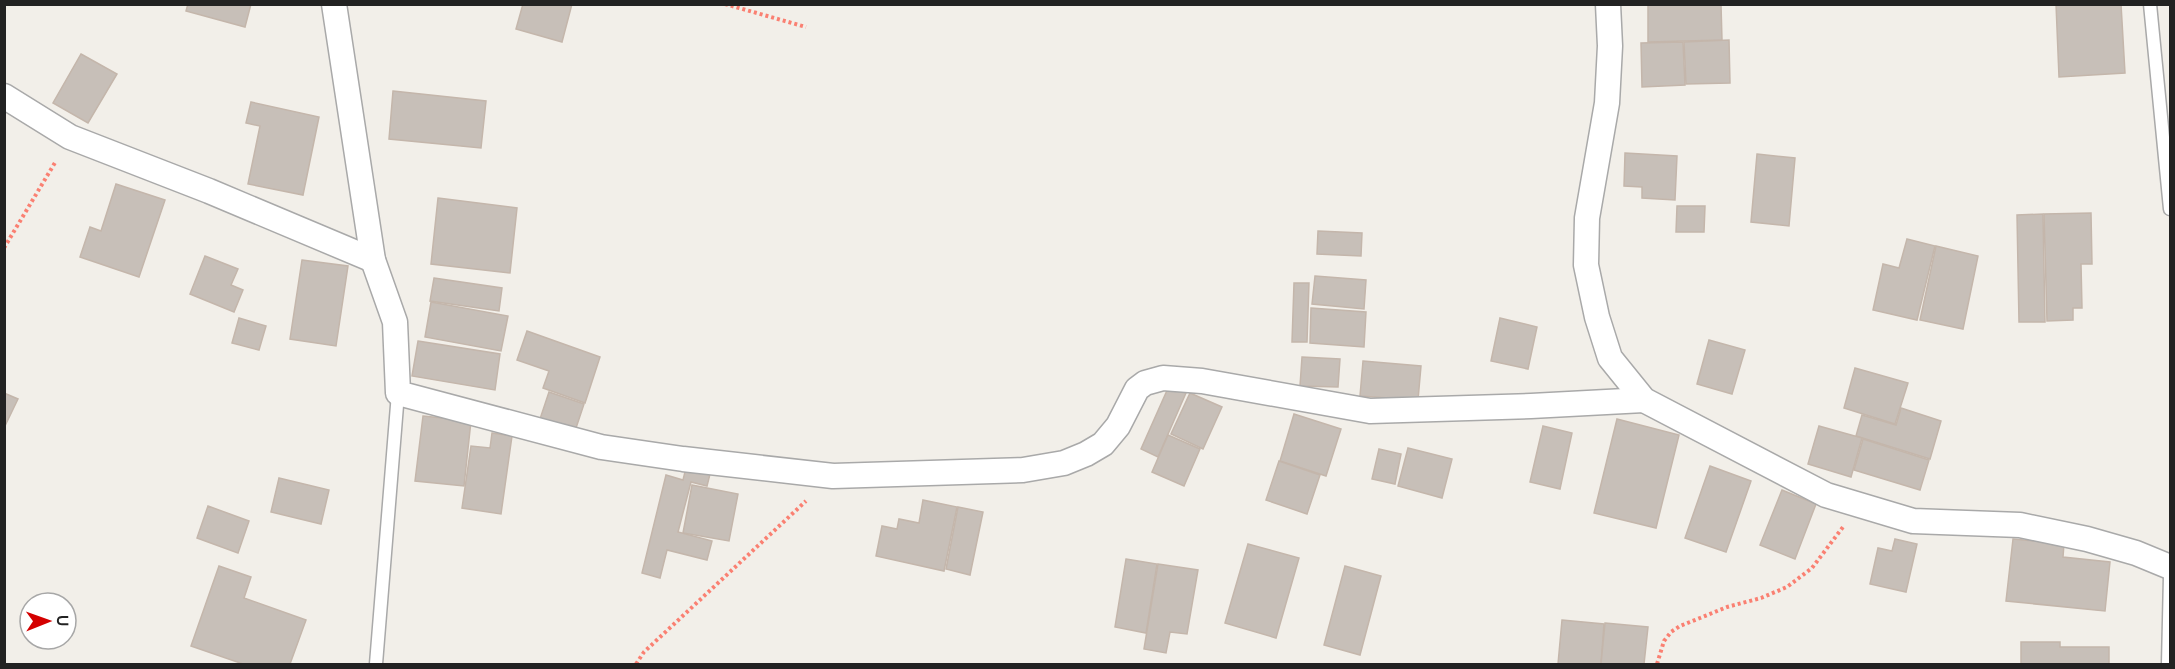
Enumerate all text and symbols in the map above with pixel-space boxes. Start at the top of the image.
north arrow [18,591,78,651]
text: U [53,615,72,627]

